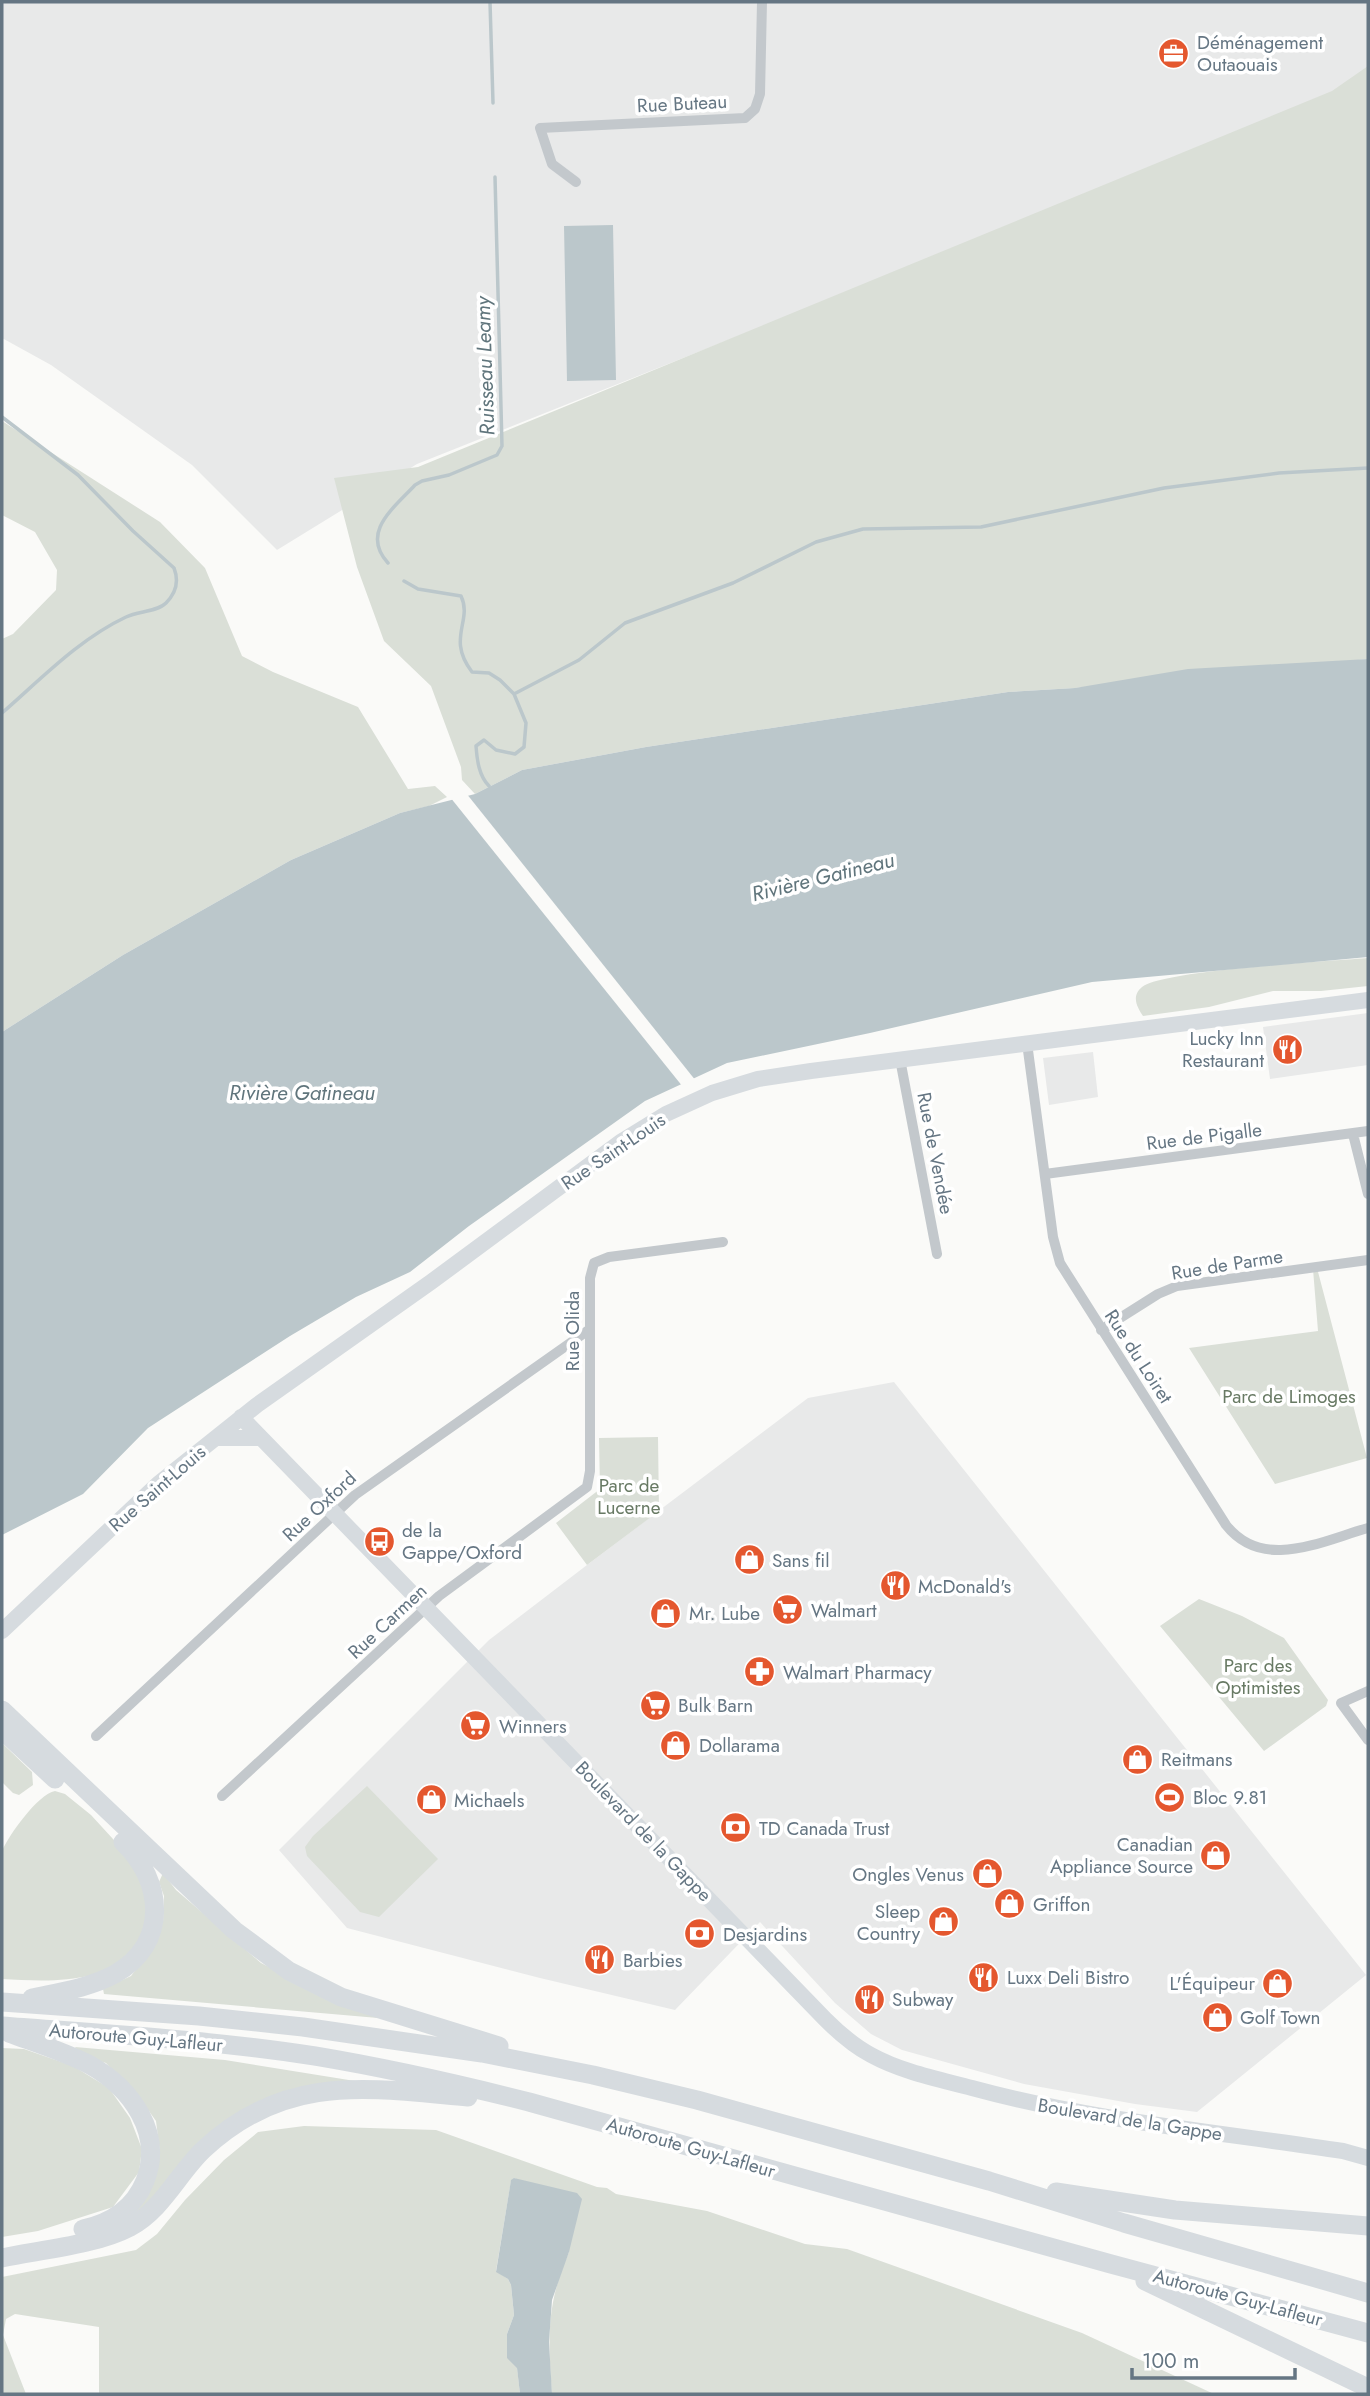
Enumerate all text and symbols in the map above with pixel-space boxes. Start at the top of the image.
place label: Déménagement Outaouais [1197,29,1324,78]
office icon: Déménagement Outaouais [1157,36,1191,70]
street label: Rue Buteau [636,88,728,119]
water label: Ruisseau Leamy [468,294,502,436]
water label: Rivière Gatineau [749,845,898,909]
place label: Lucky Inn Restaurant [1182,1025,1264,1074]
restaurant icon: Lucky Inn Restaurant [1270,1032,1304,1066]
water label: Rivière Gatineau [229,1078,375,1108]
street label: Rue de Vendée [910,1090,961,1217]
street label: Rue Saint-Louis [556,1106,671,1196]
street label: Rue de Pigalle [1145,1116,1264,1157]
street label: Rue de Parme [1169,1242,1285,1287]
street label: Rue Olida [559,1291,586,1371]
street label: Rue du Loiret [1098,1304,1179,1409]
park label: Parc de Limoges [1222,1383,1356,1410]
street label: Rue Saint-Louis [103,1438,212,1538]
street label: Rue Oxford [276,1465,362,1548]
park label: Parc de Lucerne [597,1472,661,1521]
place label: de la Gappe/Oxford [402,1517,522,1566]
bus stop icon: de la Gappe/Oxford [362,1524,396,1558]
shop icon: Sans fil [732,1543,766,1577]
place label: Sans fil [772,1547,830,1574]
restaurant icon: McDonald's [878,1569,912,1603]
place label: McDonald's [918,1573,1012,1600]
street label: Rue Carmen [342,1578,433,1665]
supermarket icon: Walmart [771,1593,805,1627]
shop icon: Mr. Lube [649,1596,683,1630]
place label: Walmart [811,1597,877,1624]
place label: Mr. Lube [689,1600,760,1627]
park label: Parc des Optimistes [1216,1652,1301,1701]
pharmacy icon: Walmart Pharmacy [743,1655,777,1689]
place label: Walmart Pharmacy [783,1659,932,1686]
supermarket icon: Bulk Barn [638,1688,672,1722]
place label: Bulk Barn [678,1692,753,1719]
supermarket icon: Winners [459,1709,493,1743]
place label: Winners [499,1713,567,1740]
shop icon: Dollarama [659,1728,693,1762]
place label: Dollarama [699,1732,780,1759]
shop icon: Reitmans [1121,1742,1155,1776]
place label: Reitmans [1161,1746,1233,1773]
street label: Boulevard de la Gappe [569,1755,718,1908]
sports icon: Bloc 9.81 [1153,1780,1187,1814]
shop icon: Michaels [414,1783,448,1817]
place label: Bloc 9.81 [1193,1784,1267,1811]
place label: Michaels [454,1787,525,1814]
bank icon: TD Canada Trust [719,1811,753,1845]
place label: TD Canada Trust [759,1815,890,1842]
place label: Canadian Appliance Source [1050,1831,1193,1880]
shop icon: Canadian Appliance Source [1199,1838,1233,1872]
shop icon: Ongles Venus [970,1857,1004,1891]
place label: Ongles Venus [852,1861,964,1888]
shop icon: Griffon [993,1887,1027,1921]
place label: Griffon [1033,1891,1090,1918]
place label: Sleep Country [857,1898,921,1947]
shop icon: Sleep Country [926,1905,960,1939]
bank icon: Desjardins [683,1917,717,1951]
place label: Desjardins [723,1921,808,1948]
restaurant icon: Barbies [583,1943,617,1977]
place label: Barbies [623,1947,683,1974]
restaurant icon: Luxx Deli Bistro [967,1960,1001,1994]
place label: Luxx Deli Bistro [1007,1964,1129,1991]
shop icon: L'Équipeur [1261,1966,1295,2000]
place label: L'Équipeur [1169,1970,1255,1997]
restaurant icon: Subway [852,1982,886,2016]
place label: Subway [892,1986,954,2013]
shop icon: Golf Town [1200,2000,1234,2034]
place label: Golf Town [1240,2004,1321,2031]
street label: Autoroute Guy-Lafleur [48,2016,225,2059]
street label: Boulevard de la Gappe [1036,2092,1224,2147]
street label: Autoroute Guy-Lafleur [603,2110,779,2185]
street label: Autoroute Guy-Lafleur [1150,2262,1326,2333]
scale bar [1132,2336,1295,2380]
text: 100 m [1142,2346,1199,2376]

